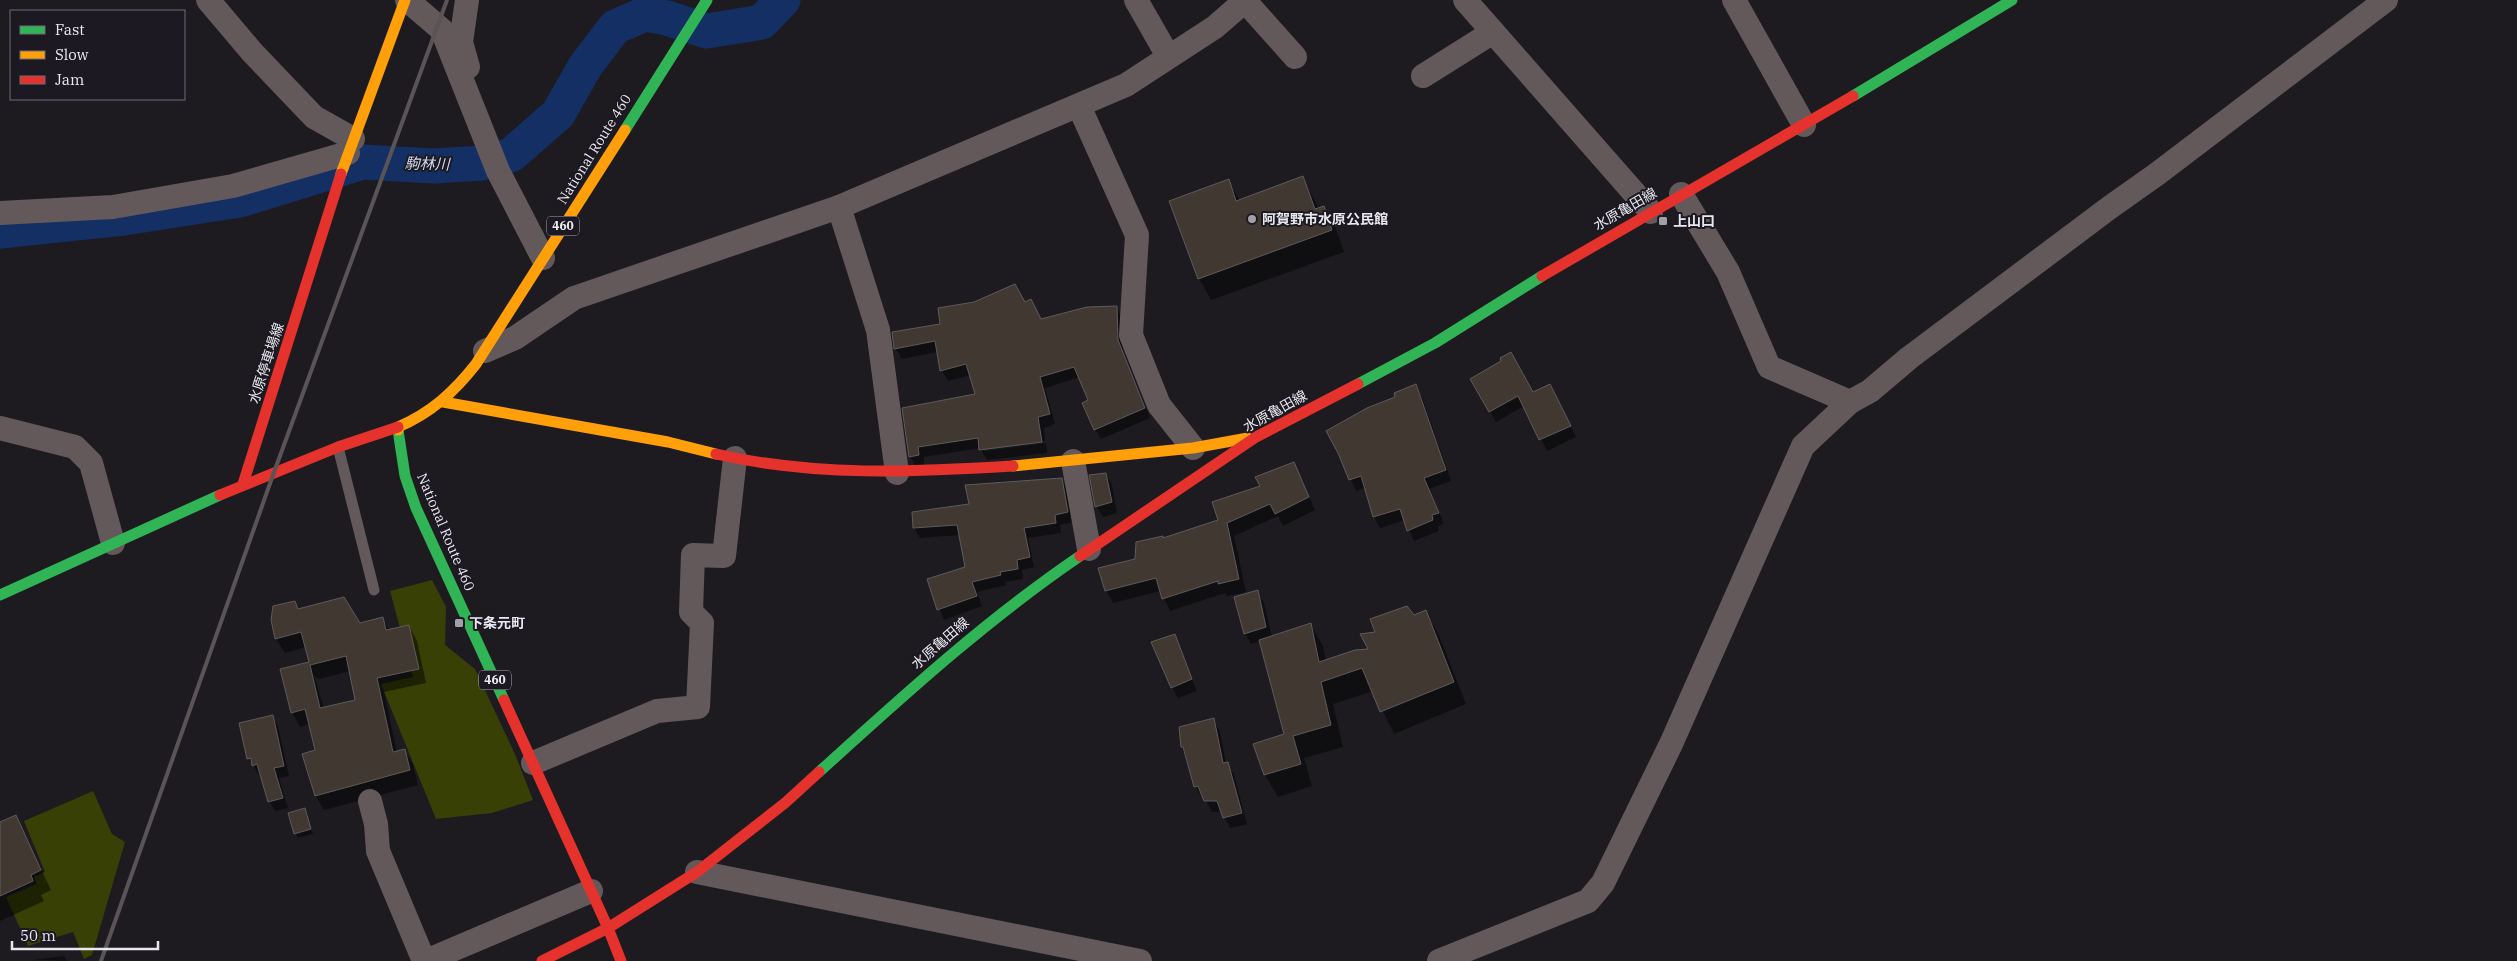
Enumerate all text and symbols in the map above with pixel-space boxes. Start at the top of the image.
legend [10,10,185,100]
text: Fast [55,20,85,39]
text: Slow [55,45,89,64]
text: Jam [55,70,84,89]
street label: National Route 460 [553,91,635,207]
water label: 駒林川 [404,154,452,173]
street label: 水原亀田線 [1590,184,1660,234]
place label: 阿賀野市水原公民館 [1262,210,1388,228]
place label: 上山口 [1673,212,1715,230]
marker: 阿賀野市水原公民館 [1246,213,1258,225]
marker: 上山口 [1657,215,1669,227]
road number: 460 [547,217,579,236]
street label: 水原停車場線 [244,320,288,406]
street label: 水原亀田線 [1240,386,1310,436]
street label: National Route 460 [413,470,479,594]
street label: 水原亀田線 [908,613,972,673]
place label: 下条元町 [469,614,525,632]
marker: 下条元町 [453,617,465,629]
road number: 460 [479,670,511,690]
scale bar [12,918,159,950]
text: 50 m [20,926,56,945]

